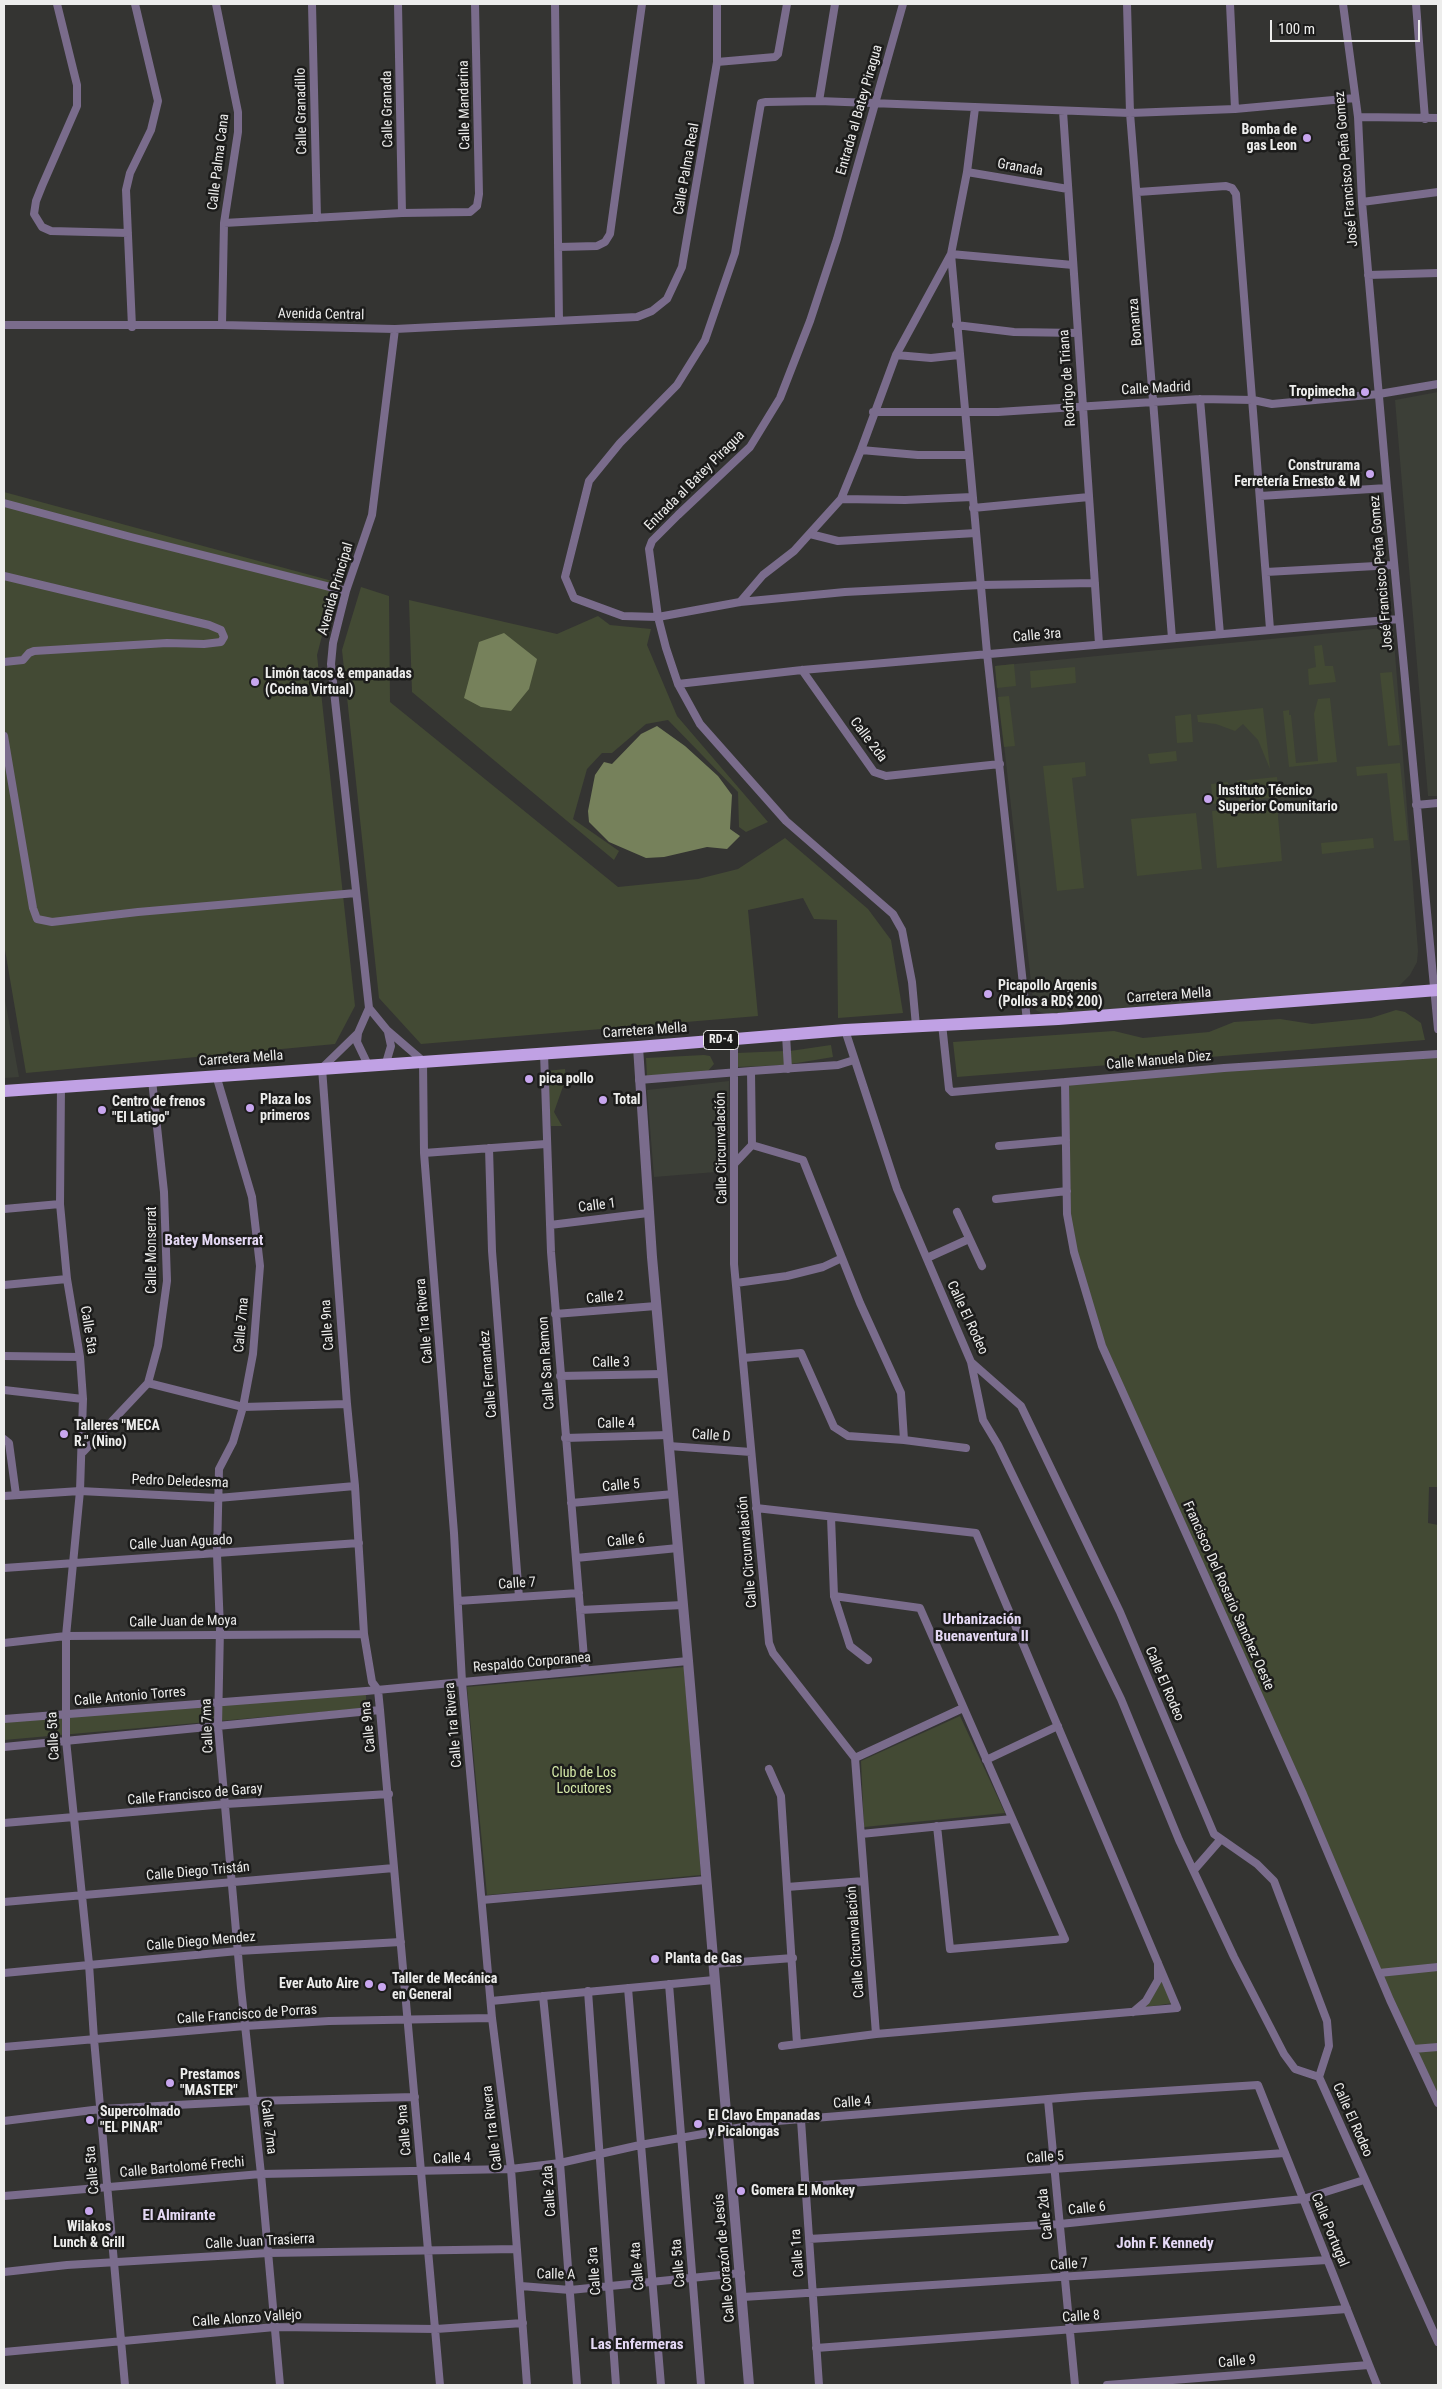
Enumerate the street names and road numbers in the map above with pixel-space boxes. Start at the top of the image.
street label: Entrada al Batey Piragua [833,43,887,177]
street label: Calle Mandarina [456,60,474,150]
street label: Calle Granadillo [293,67,311,155]
street label: Calle Granada [379,70,397,148]
street label: José Francisco Peña Gomez [1332,90,1362,248]
street label: Calle Palma Cana [205,113,233,211]
street label: Calle Palma Real [671,122,703,216]
street label: Granada [996,156,1044,180]
street label: Bonanza [1126,297,1146,347]
street label: Avenida Central [278,306,364,324]
street label: Rodrigo de Triana [1056,329,1080,427]
street label: Calle Madrid [1121,379,1191,399]
street label: Entrada al Batey Piragua [641,427,749,535]
street label: José Francisco Peña Gomez [1367,494,1397,652]
street label: Avenida Principal [315,541,357,637]
street label: Calle 3ra [1012,626,1062,646]
street label: Calle 2da [846,714,890,766]
street label: Carretera Mella [1126,985,1212,1007]
street label: Carretera Mella [602,1020,688,1042]
road number: RD-4 [704,1030,738,1050]
street label: Carretera Mella [198,1048,284,1070]
street label: Calle Manuela Diez [1106,1048,1212,1074]
street label: Calle Circunvalación [713,1092,731,1204]
street label: Calle 1 [577,1195,617,1217]
street label: Calle Monserrat [144,1206,160,1294]
street label: Calle 1ra Rivera [413,1278,437,1364]
street label: Calle El Rodeo [943,1279,991,1357]
street label: Calle 2 [585,1288,625,1308]
street label: Calle 7ma [231,1297,253,1353]
street label: Calle 9na [318,1299,338,1351]
street label: Calle 5ta [76,1305,100,1355]
street label: Calle San Ramon [535,1316,559,1410]
street label: Calle Fernandez [477,1329,501,1419]
street label: Calle 3 [592,1354,630,1372]
street label: Calle 4 [597,1415,635,1433]
street label: Calle D [691,1426,731,1446]
street label: Pedro Deledesma [131,1472,229,1492]
street label: Calle 5 [601,1476,641,1496]
street label: Calle Circunvalación [735,1495,761,1609]
street label: Francisco Del Rosario Sanchez Oeste [1179,1499,1277,1693]
street label: Calle 6 [606,1531,646,1551]
street label: Calle Juan Aguado [129,1532,233,1554]
street label: Calle 7 [498,1574,536,1594]
street label: Calle Juan de Moya [129,1613,237,1631]
street label: Calle El Rodeo [1141,1644,1187,1724]
street label: Respaldo Corporanea [472,1649,592,1677]
street label: Calle 1ra Rivera [442,1682,466,1768]
street label: Calle Antonio Torres [74,1684,186,1710]
street label: Calle 7ma [199,1698,217,1754]
street label: Calle 9na [358,1701,380,1753]
street label: Calle 5ta [44,1711,64,1761]
street label: Calle Francisco de Garay [127,1781,263,1809]
street label: Calle Diego Tristán [145,1859,251,1885]
street label: Calle Circunvalación [844,1885,868,1999]
street label: Calle Diego Mendez [146,1929,256,1955]
street label: Calle Francisco de Porras [176,2002,318,2028]
street label: Calle El Rodeo [1328,2080,1376,2160]
street label: Calle 1ra Rivera [479,2085,507,2171]
street label: Calle 4 [833,2093,871,2113]
street label: Calle 7ma [256,2099,280,2155]
street label: Calle 9na [394,2104,416,2156]
street label: Calle 5ta [83,2145,103,2195]
street label: Calle 5 [1026,2148,1064,2168]
street label: Calle 4 [433,2150,471,2168]
street label: Calle Bartolomé Frechi [119,2154,245,2182]
street label: Calle 2da [540,2165,560,2217]
street label: Calle 2da [1035,2188,1057,2240]
street label: Calle Portugal [1307,2191,1351,2269]
street label: Calle Corazón de Jesús [711,2193,739,2323]
street label: Calle 6 [1067,2199,1107,2219]
street label: Calle 1ra [788,2228,808,2278]
street label: Calle Juan Trasierra [205,2231,315,2253]
street label: Calle 5ta [669,2238,689,2288]
street label: Calle 4ta [628,2241,648,2291]
street label: Calle 3ra [585,2246,605,2296]
street label: Calle 7 [1050,2255,1088,2275]
street label: Calle A [536,2266,576,2284]
street label: Calle Alonzo Vallejo [192,2307,302,2331]
street label: Calle 8 [1062,2307,1100,2327]
street label: Calle 9 [1217,2352,1257,2372]

